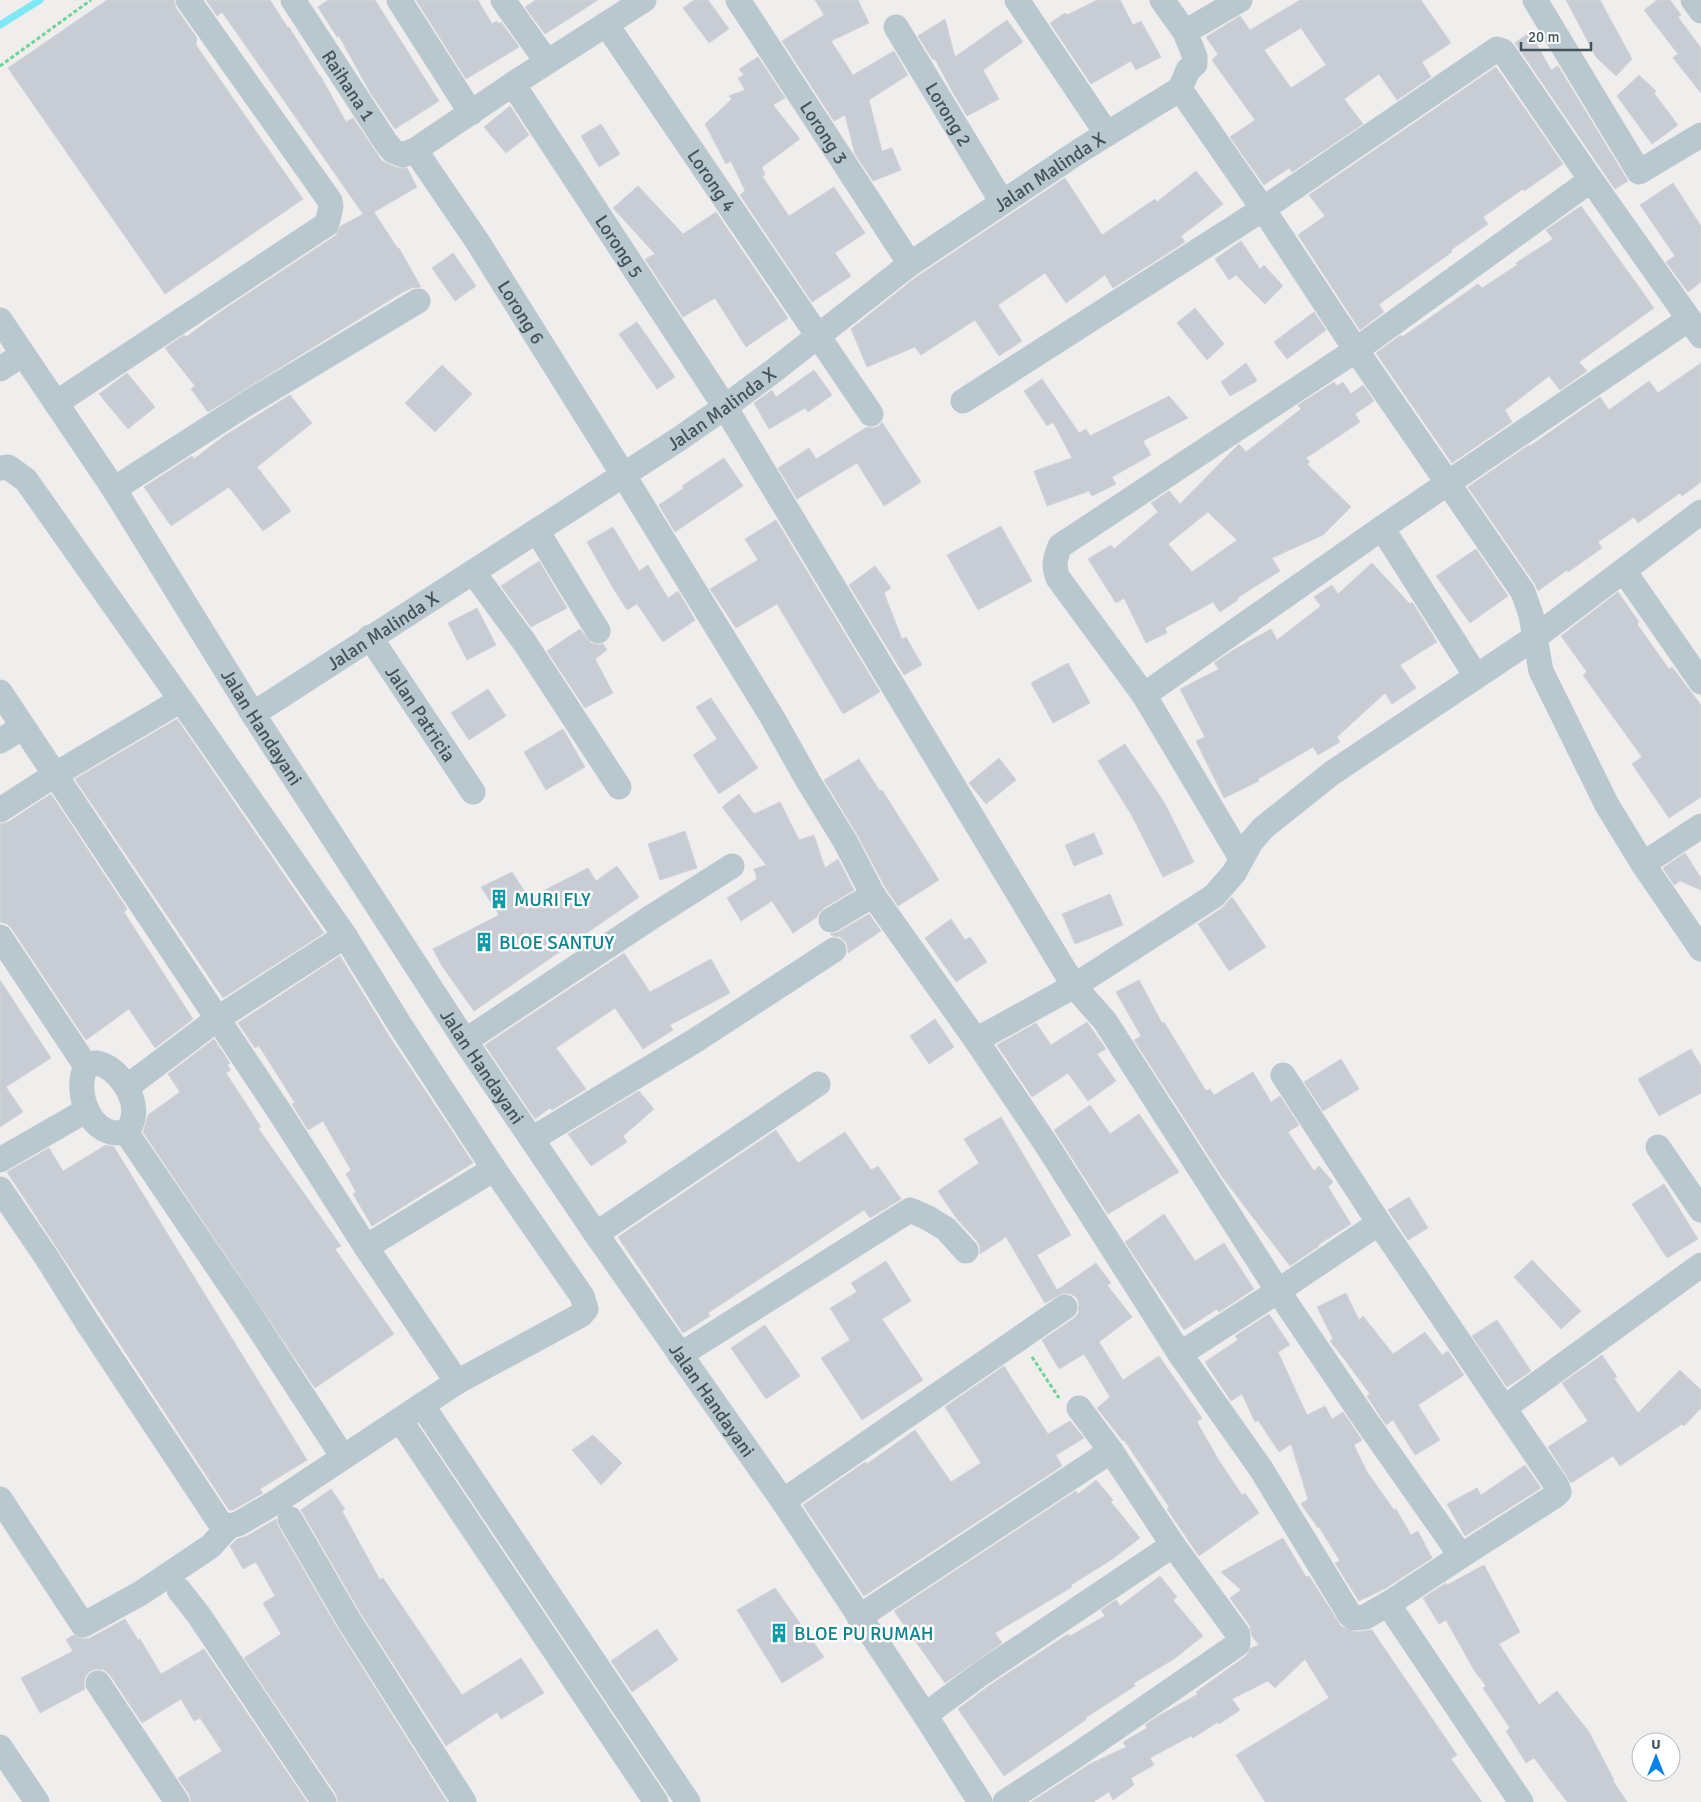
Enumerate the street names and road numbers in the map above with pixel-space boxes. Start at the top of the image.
street label: Raihana 1 [316,46,380,126]
street label: Lorong 2 [919,78,977,151]
street label: Lorong 3 [794,97,853,169]
street label: Jalan Malinda X [989,127,1110,218]
street label: Lorong 4 [682,145,741,217]
street label: Lorong 5 [589,211,648,283]
street label: Lorong 6 [492,276,550,349]
street label: Jalan Malinda X [663,362,781,457]
street label: Jalan Malinda X [322,586,443,676]
street label: Jalan Patricia [380,662,461,767]
street label: Jalan Handayani [215,665,307,790]
street label: Jalan Handayani [435,1005,529,1129]
street label: Jalan Handayani [663,1339,760,1462]

